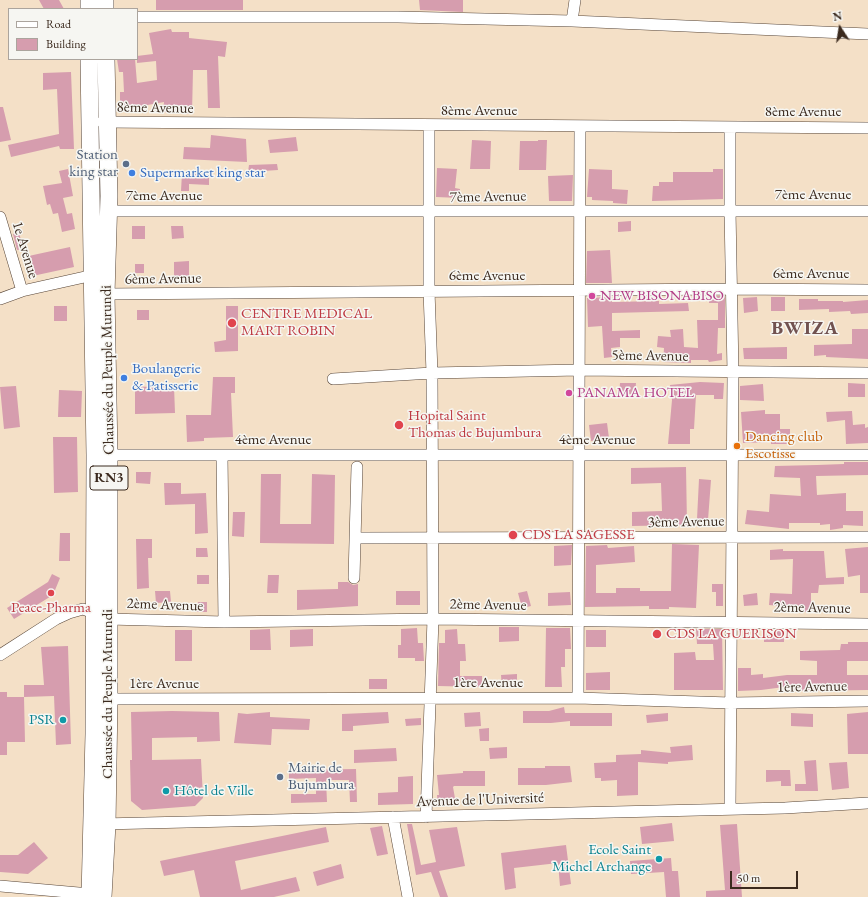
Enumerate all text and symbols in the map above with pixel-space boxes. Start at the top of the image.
legend [8,8,138,60]
north arrow [820,8,860,48]
text: N [832,8,843,24]
text: Road [46,16,71,32]
text: Building [46,36,86,52]
street label: 8ème Avenue [117,98,193,118]
street label: 8ème Avenue [441,102,517,120]
street label: 8ème Avenue [765,103,841,121]
place label: Station king star [69,146,118,181]
marker: Station king star [121,159,131,169]
place label: Supermarket king star [140,164,265,182]
marker: Supermarket king star [127,168,137,178]
street label: 7ème Avenue [775,186,851,204]
street label: 7ème Avenue [126,187,202,205]
street label: 7ème Avenue [450,187,526,207]
street label: 1e Avenue [8,219,42,281]
street label: 6ème Avenue [773,265,849,283]
street label: 6ème Avenue [449,267,525,285]
street label: 6ème Avenue [125,269,201,289]
street label: Chaussée du Peuple Murundi [98,285,118,455]
place label: NEW BISONABISO [600,287,724,305]
marker: NEW BISONABISO [587,291,597,301]
place label: CENTRE MEDICAL MART ROBIN [241,305,372,340]
marker: CENTRE MEDICAL MART ROBIN [226,317,238,329]
district label: BWIZA [771,318,839,340]
street label: 5ème Avenue [612,346,688,366]
place label: Boulangerie & Patisserie [132,360,201,395]
marker: Boulangerie & Patisserie [119,373,129,383]
place label: PANAMA HOTEL [577,384,694,402]
marker: PANAMA HOTEL [564,388,574,398]
place label: Hopital Saint Thomas de Bujumbura [408,407,541,442]
marker: Hopital Saint Thomas de Bujumbura [393,419,405,431]
place label: Dancing club Escotisse [745,428,823,463]
street label: 4ème Avenue [235,431,311,449]
street label: 4ème Avenue [559,431,635,449]
marker: Dancing club Escotisse [732,441,742,451]
road number: RN3 [90,466,128,490]
street label: 3ème Avenue [648,512,724,532]
place label: CDS LA SAGESSE [522,526,635,544]
marker: CDS LA SAGESSE [507,529,519,541]
marker: Peace-Pharma [46,588,56,598]
street label: 2ème Avenue [126,595,204,615]
street label: 2ème Avenue [450,595,526,615]
street label: 2ème Avenue [774,598,850,618]
place label: Peace-Pharma [11,599,91,617]
street label: Chaussée du Peuple Murundi [99,609,117,779]
place label: CDS LA GUERISON [666,625,797,643]
marker: CDS LA GUERISON [651,628,663,640]
street label: 1ère Avenue [453,674,523,692]
street label: 1ère Avenue [129,675,199,693]
street label: 1ère Avenue [777,677,847,697]
place label: PSR [29,711,55,729]
marker: PSR [58,715,68,725]
place label: Mairie de Bujumbura [288,759,354,794]
marker: Mairie de Bujumbura [275,772,285,782]
place label: Hôtel de Ville [174,782,254,800]
marker: Hôtel de Ville [161,786,171,796]
street label: Avenue de l'Université [416,789,544,811]
place label: Ecole Saint Michel Archange [552,841,651,876]
marker: Ecole Saint Michel Archange [654,854,664,864]
scale bar [732,863,800,889]
text: 50 m [737,870,760,886]

